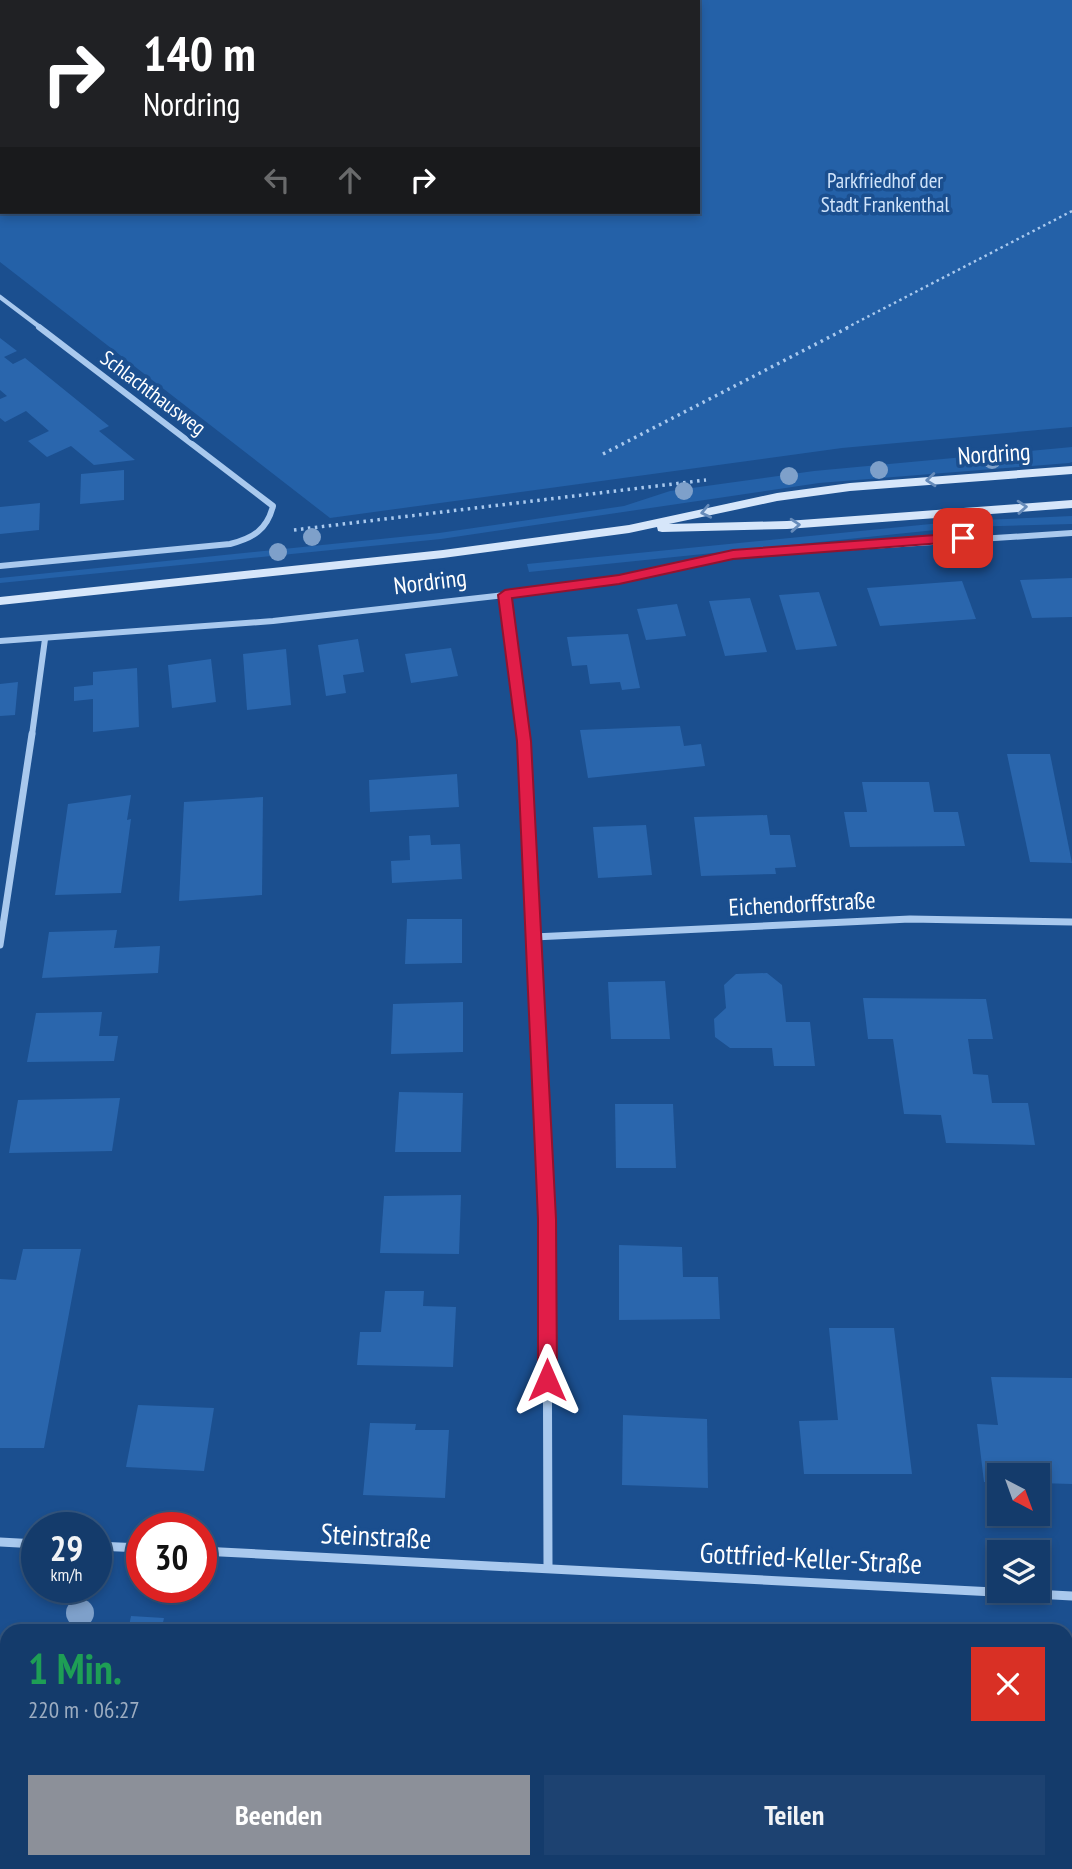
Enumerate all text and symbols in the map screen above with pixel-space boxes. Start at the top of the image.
text: 140 m [143,21,256,85]
icon: right [28,28,119,119]
text: Nordring [143,83,240,125]
icon: left [258,161,296,199]
icon: ahead [331,161,369,199]
icon: right [404,161,442,199]
park label: Parkfriedhof der Stadt Frankenthal [821,167,949,218]
street label: Schlachthausweg [95,344,211,441]
street label: Nordring [957,435,1031,472]
one-way arrow [925,472,936,487]
one-way arrow [1016,500,1027,515]
one-way arrow [700,504,712,519]
pin [933,508,993,568]
one-way arrow [790,517,801,532]
icon: arrive [944,519,982,557]
street label: Nordring [392,562,468,601]
street label: Eichendorffstraße [728,884,876,923]
position arrow [510,1343,584,1417]
north arrow [987,1463,1050,1526]
map controls [987,1463,1050,1603]
speed limit sign: 30 [126,1512,217,1603]
street label: Steinstraße [320,1514,432,1557]
text: 29 [50,1525,83,1571]
street label: Gottfried-Keller-Straße [699,1533,923,1582]
button: layers [987,1540,1050,1603]
text: km/h [51,1563,82,1586]
text: 1 Min. [28,1641,122,1696]
button: close [971,1647,1045,1721]
text: 220 m · 06:27 [28,1695,140,1724]
button: Beenden [28,1775,530,1855]
button: Teilen [544,1775,1045,1855]

